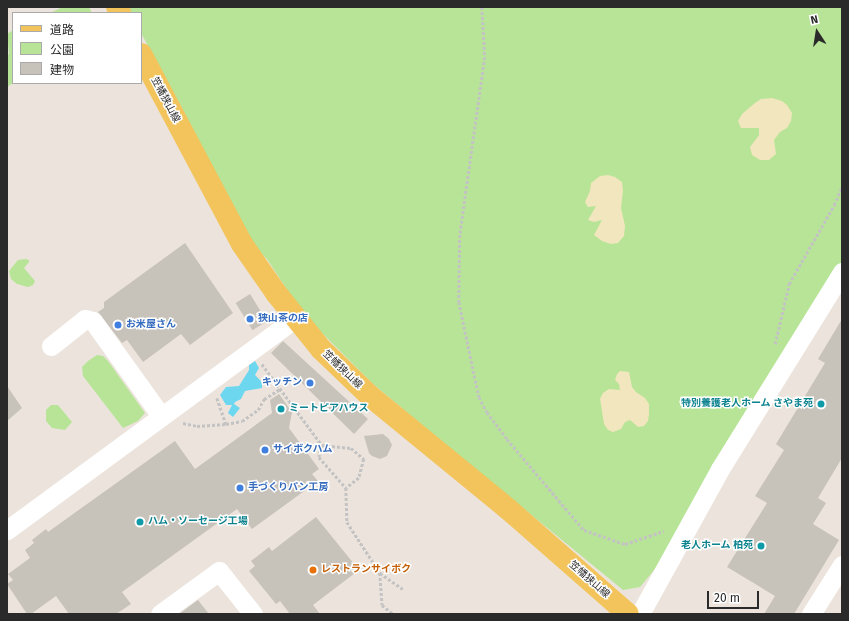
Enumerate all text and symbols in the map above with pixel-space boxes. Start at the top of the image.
legend [12,12,142,84]
north arrow [797,12,837,52]
text: N [809,13,819,27]
text: 道路 [50,23,74,37]
text: 公園 [50,43,74,57]
text: 建物 [50,63,74,77]
street label: 笠幡狭山線 [148,75,182,125]
place label: 狭山茶の店 [258,313,308,325]
marker: 狭山茶の店 [245,314,255,324]
place label: お米屋さん [126,319,176,331]
marker: お米屋さん [113,320,123,330]
street label: 笠幡狭山線 [320,348,364,392]
place label: キッチン [262,377,302,389]
marker: キッチン [305,378,315,388]
place label: 特別養護老人ホーム さやま苑 [681,398,813,410]
marker: 特別養護老人ホーム さやま苑 [816,399,826,409]
place label: ミートピアハウス [289,403,369,415]
marker: ミートピアハウス [276,404,286,414]
place label: サイボクハム [273,444,333,456]
marker: サイボクハム [260,445,270,455]
place label: 手づくりパン工房 [248,482,328,494]
marker: 手づくりパン工房 [235,483,245,493]
place label: ハム・ソーセージ工場 [148,516,248,528]
marker: ハム・ソーセージ工場 [135,517,145,527]
place label: 老人ホーム 柏苑 [681,540,753,552]
marker: 老人ホーム 柏苑 [756,541,766,551]
street label: 笠幡狭山線 [566,559,612,601]
place label: レストランサイボク [321,564,411,576]
marker: レストランサイボク [308,565,318,575]
scale bar [709,583,761,609]
text: 20 m [714,591,740,605]

